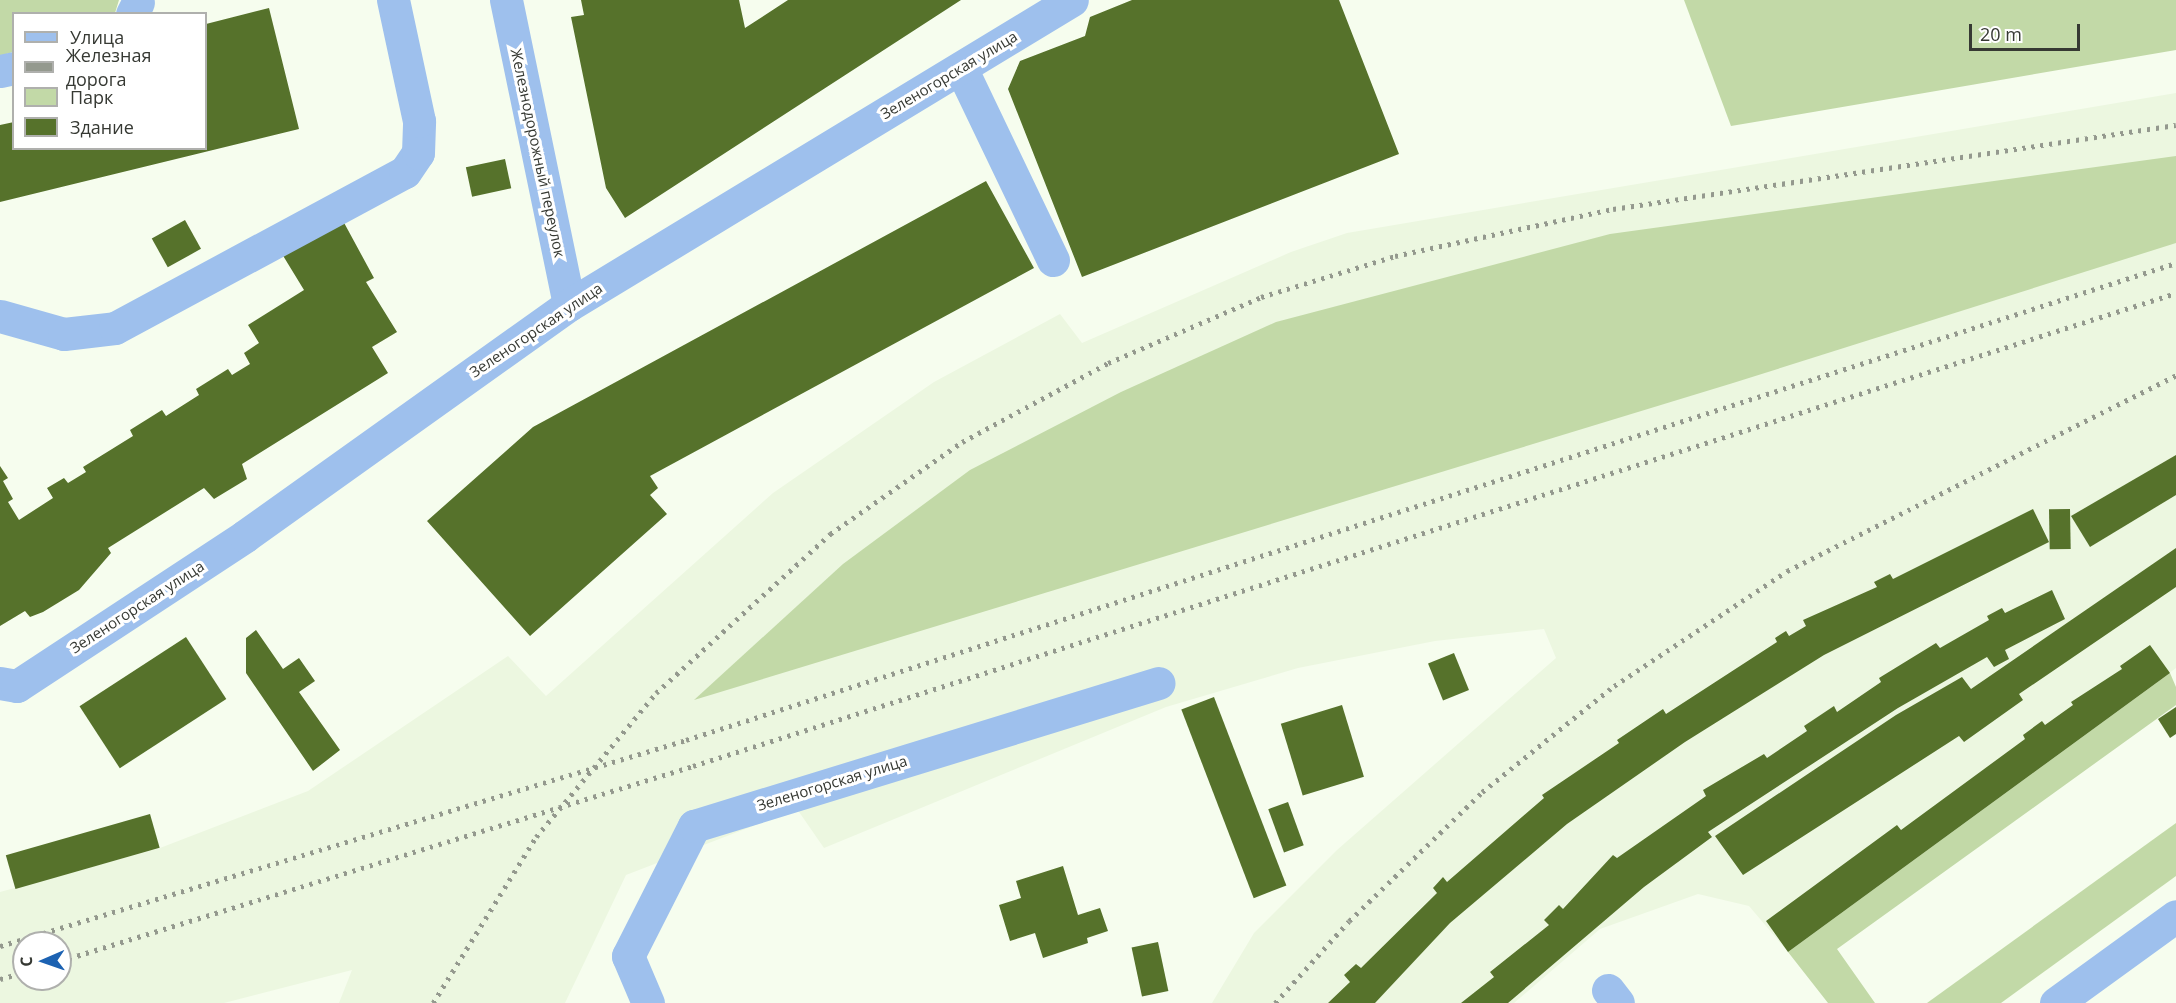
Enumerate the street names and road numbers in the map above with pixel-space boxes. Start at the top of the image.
street label: Зеленогорская улица [877,27,1021,123]
street label: Железнодорожный переулок [507,47,569,259]
street label: Зеленогорская улица [466,279,606,381]
street label: Зеленогорская улица [67,557,207,657]
street label: Зеленогорская улица [755,752,909,814]

